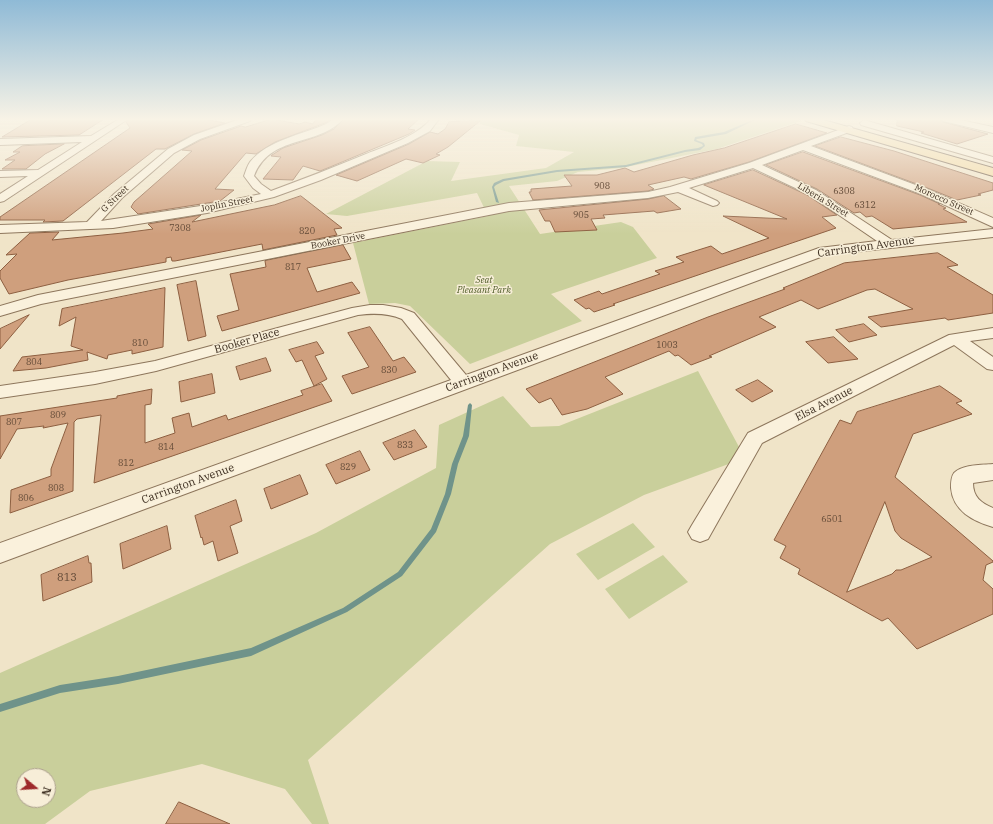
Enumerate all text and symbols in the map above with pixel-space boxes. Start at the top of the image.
house number: 908 [594,181,610,191]
street label: Liberia Street [796,181,850,219]
street label: Morocco Street [913,182,975,218]
street label: G Street [99,183,131,215]
house number: 6308 [833,186,855,196]
street label: Joplin Street [200,194,254,214]
house number: 6312 [854,200,876,210]
house number: 905 [573,210,589,220]
house number: 7308 [169,223,191,233]
house number: 820 [299,226,315,236]
street label: Booker Drive [310,230,366,252]
street label: Carrington Avenue [817,234,915,260]
house number: 817 [285,262,301,272]
park label: Seat Pleasant Park [457,275,511,296]
street label: Booker Place [213,325,281,357]
house number: 810 [132,338,148,348]
house number: 1003 [656,340,678,350]
street label: Carrington Avenue [444,349,540,395]
house number: 804 [26,357,42,367]
house number: 830 [381,365,397,375]
street label: Elsa Avenue [793,384,855,424]
house number: 809 [50,410,66,420]
house number: 807 [6,417,22,427]
house number: 833 [397,440,413,450]
house number: 814 [158,442,174,452]
house number: 812 [118,458,134,468]
street label: Carrington Avenue [140,461,236,507]
house number: 829 [340,462,356,472]
house number: 808 [48,483,64,493]
house number: 806 [18,493,34,503]
house number: 6501 [821,514,843,524]
house number: 813 [57,571,77,585]
north arrow [16,768,56,808]
text: N [38,785,54,798]

